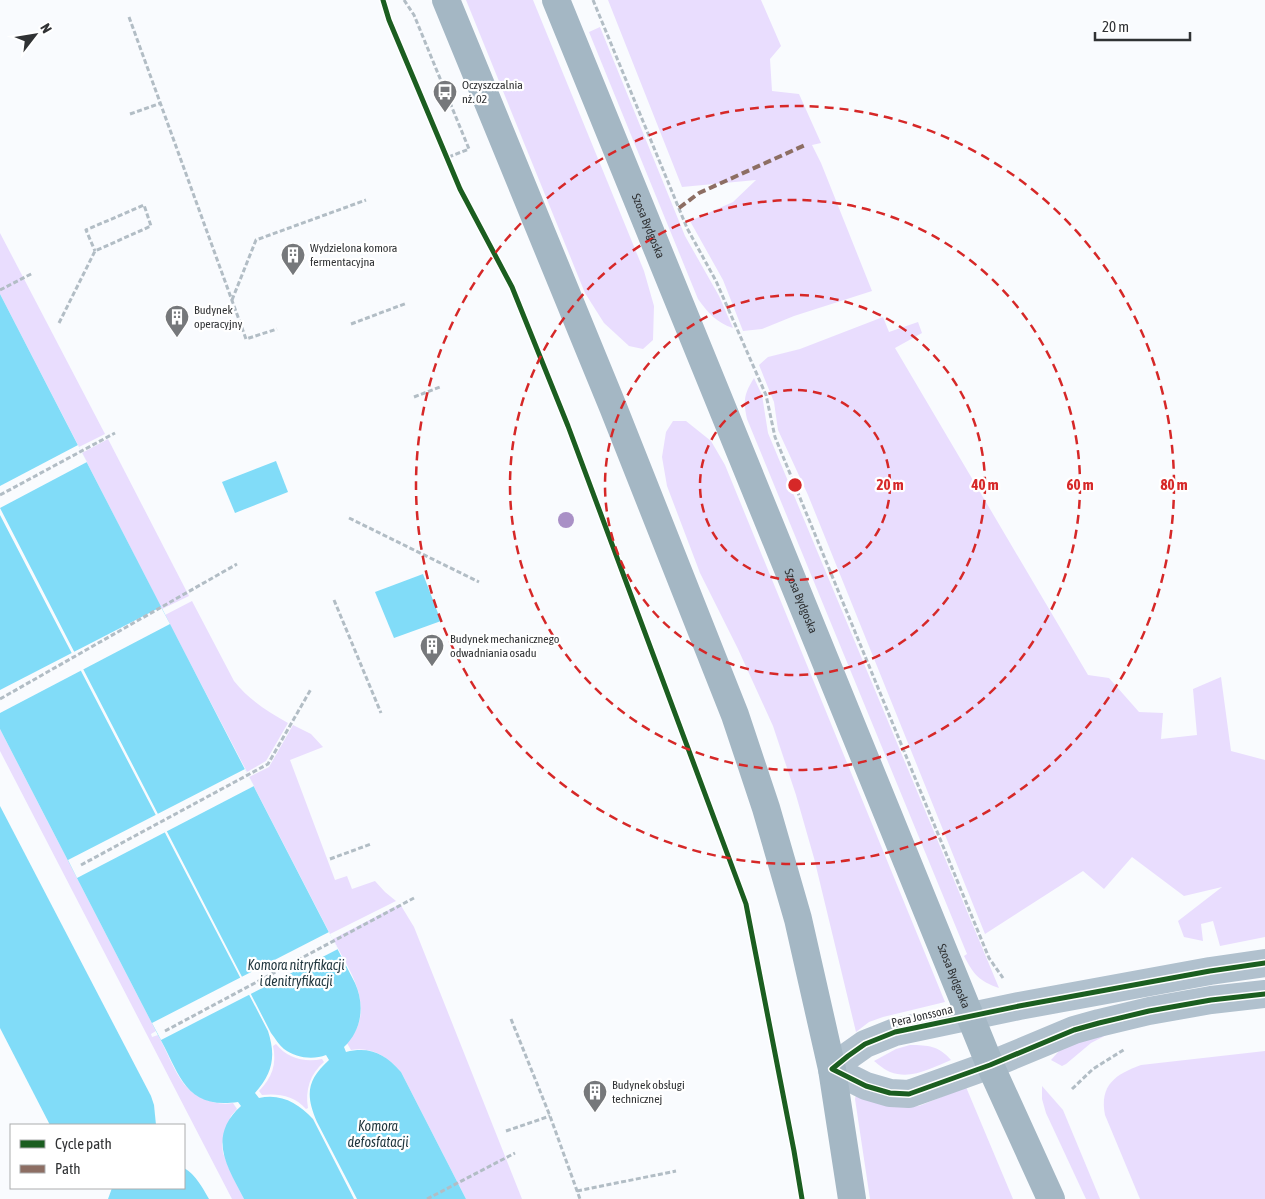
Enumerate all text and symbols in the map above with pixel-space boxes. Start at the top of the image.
north arrow [10,10,60,60]
scale bar [1095,10,1190,42]
text: 20 m [1102,18,1129,35]
text: N [37,21,55,36]
place label: Oczyszczalnia nż. 02 [462,78,523,106]
bus stop icon: Oczyszczalnia nż. 02 [432,79,458,113]
street label: Szosa Bydgoska [629,192,667,260]
place label: Wydzielona komora fermentacyjna [310,241,397,269]
building icon: Wydzielona komora fermentacyjna [280,242,306,276]
place label: Budynek operacyjny [194,303,243,331]
building icon: Budynek operacyjny [164,304,190,338]
centre of rings [786,476,804,494]
text: 20 m [877,476,904,493]
text: 40 m [971,476,999,493]
text: 60 m [1067,476,1094,493]
text: 80 m [1161,476,1188,493]
street label: Szosa Bydgoska [782,567,820,635]
place label: Budynek mechanicznego odwadniania osadu [450,632,560,660]
building icon: Budynek mechanicznego odwadniania osadu [419,633,445,667]
street label: Szosa Bydgoska [934,942,973,1010]
water label: Komora nitryfikacji i denitryfikacji [248,957,345,989]
street label: Pera Jonssona [890,1002,954,1030]
place label: Budynek obsługi technicznej [612,1078,685,1106]
building icon: Budynek obsługi technicznej [582,1079,608,1113]
water label: Komora defosfatacji [348,1118,408,1150]
legend [10,1124,185,1189]
text: Cycle path [55,1135,112,1152]
text: Path [55,1160,81,1177]

